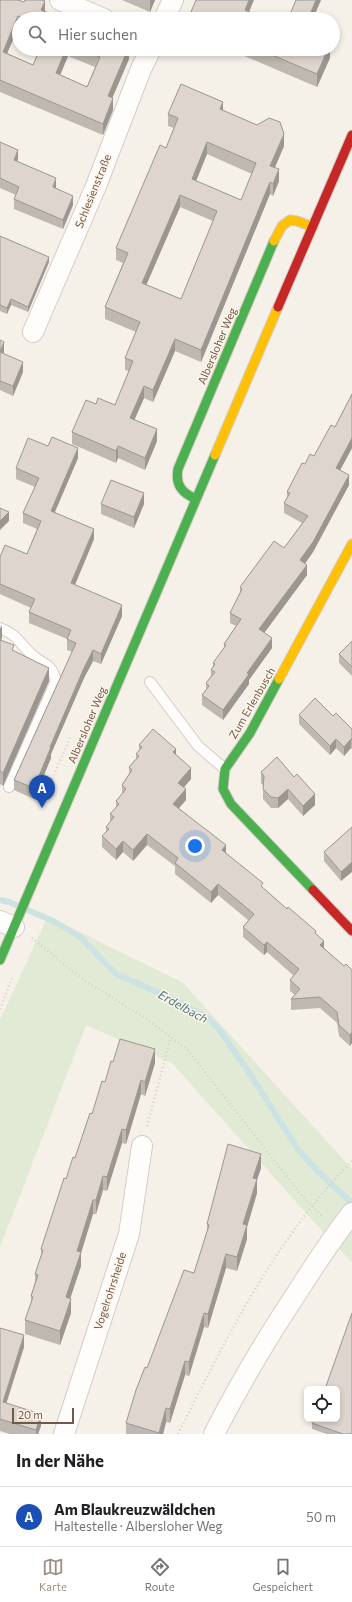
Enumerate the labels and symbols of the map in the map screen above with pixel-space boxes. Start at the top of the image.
street label: Schlesienstraße [72,152,113,230]
street label: Albersloher Weg [195,305,239,386]
street label: Zum Erlenbusch [226,665,277,741]
street label: Albersloher Weg [65,684,109,765]
pin: A [29,775,55,808]
your location [185,836,205,856]
water label: Erdelbach [156,987,211,1025]
street label: Vogelrohrsheide [91,1250,128,1331]
scale bar [12,1406,74,1425]

